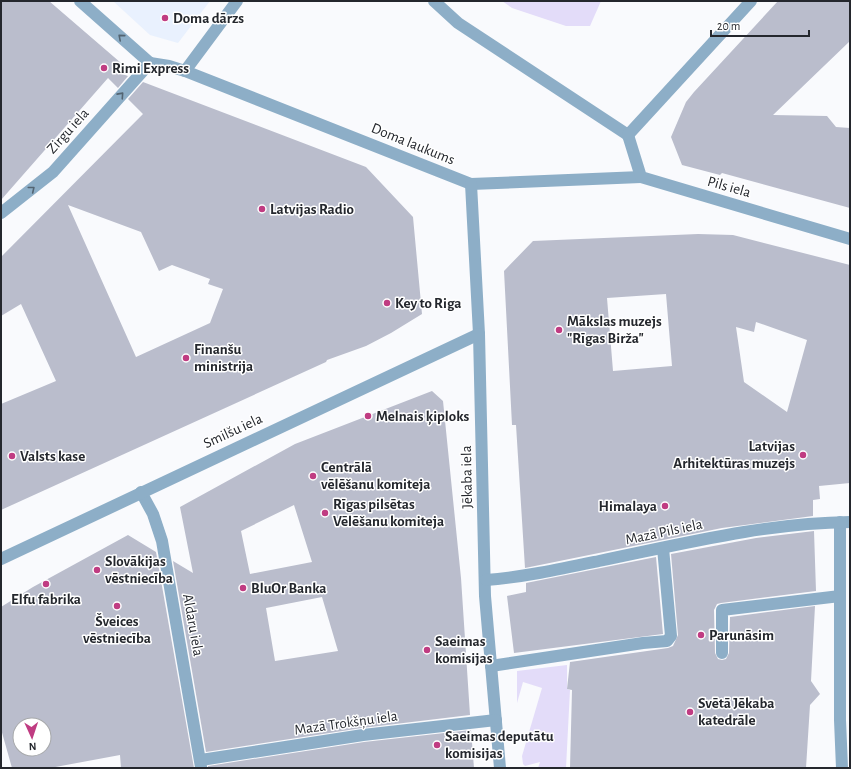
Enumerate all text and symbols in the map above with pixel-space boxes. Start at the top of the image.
place label: Doma dārzs [173,11,244,26]
scale bar [711,12,809,38]
marker: Doma dārzs [160,13,170,23]
text: 20 m [717,20,740,32]
one-way arrow [118,34,126,42]
place label: Rimi Express [112,61,189,76]
marker: Rimi Express [99,63,109,73]
one-way arrow [117,92,124,100]
street label: Zirgu iela [44,105,92,156]
street label: Doma laukums [369,120,457,168]
street label: Pils iela [706,174,752,200]
one-way arrow [27,187,34,194]
place label: Latvijas Radio [270,202,354,217]
marker: Latvijas Radio [257,204,267,214]
place label: Key to Riga [395,296,461,311]
marker: Key to Riga [382,298,392,308]
place label: Mākslas muzejs "Rīgas Birža" [567,314,662,346]
marker: Mākslas muzejs "Rīgas Birža" [554,325,564,335]
place label: Finanšu ministrija [194,342,253,374]
marker: Finanšu ministrija [181,353,191,363]
place label: Melnais ķiploks [376,409,470,426]
street label: Smilšu iela [201,411,265,451]
marker: Melnais ķiploks [363,411,373,421]
place label: Latvijas Arhitektūras muzejs [673,439,795,471]
street label: Jēkaba iela [459,445,475,509]
place label: Valsts kase [20,449,85,464]
marker: Latvijas Arhitektūras muzejs [798,450,808,460]
marker: Valsts kase [7,451,17,461]
place label: Centrālā vēlēšanu komiteja [321,460,431,492]
marker: Centrālā vēlēšanu komiteja [308,471,318,481]
place label: Rīgas pilsētas Vēlēšanu komiteja [333,497,444,529]
place label: Himalaya [599,499,657,514]
marker: Himalaya [660,501,670,511]
marker: Rīgas pilsētas Vēlēšanu komiteja [320,508,330,518]
street label: Mazā Pils iela [624,516,704,548]
place label: Slovākijas vēstniecība [105,554,173,586]
marker: Slovākijas vēstniecība [92,565,102,575]
marker: Elfu fabrika [41,579,51,589]
place label: BluOr Banka [251,581,327,596]
marker: BluOr Banka [238,583,248,593]
place label: Elfu fabrika [11,592,81,607]
street label: Aldaru iela [180,593,206,657]
marker: Šveices vēstniecība [112,601,122,611]
place label: Šveices vēstniecība [83,613,151,646]
place label: Parunāsim [709,628,774,643]
marker: Parunāsim [696,630,706,640]
place label: Saeimas komisijas [435,634,493,666]
marker: Saeimas komisijas [422,645,432,655]
place label: Svētā Jēkaba katedrāle [698,696,775,728]
marker: Svētā Jēkaba katedrāle [685,707,695,717]
street label: Mazā Trokšņu iela [293,708,399,739]
north arrow [12,717,52,757]
place label: Saeimas deputātu komisijas [445,729,554,761]
marker: Saeimas deputātu komisijas [432,740,442,750]
text: N [28,741,37,752]

